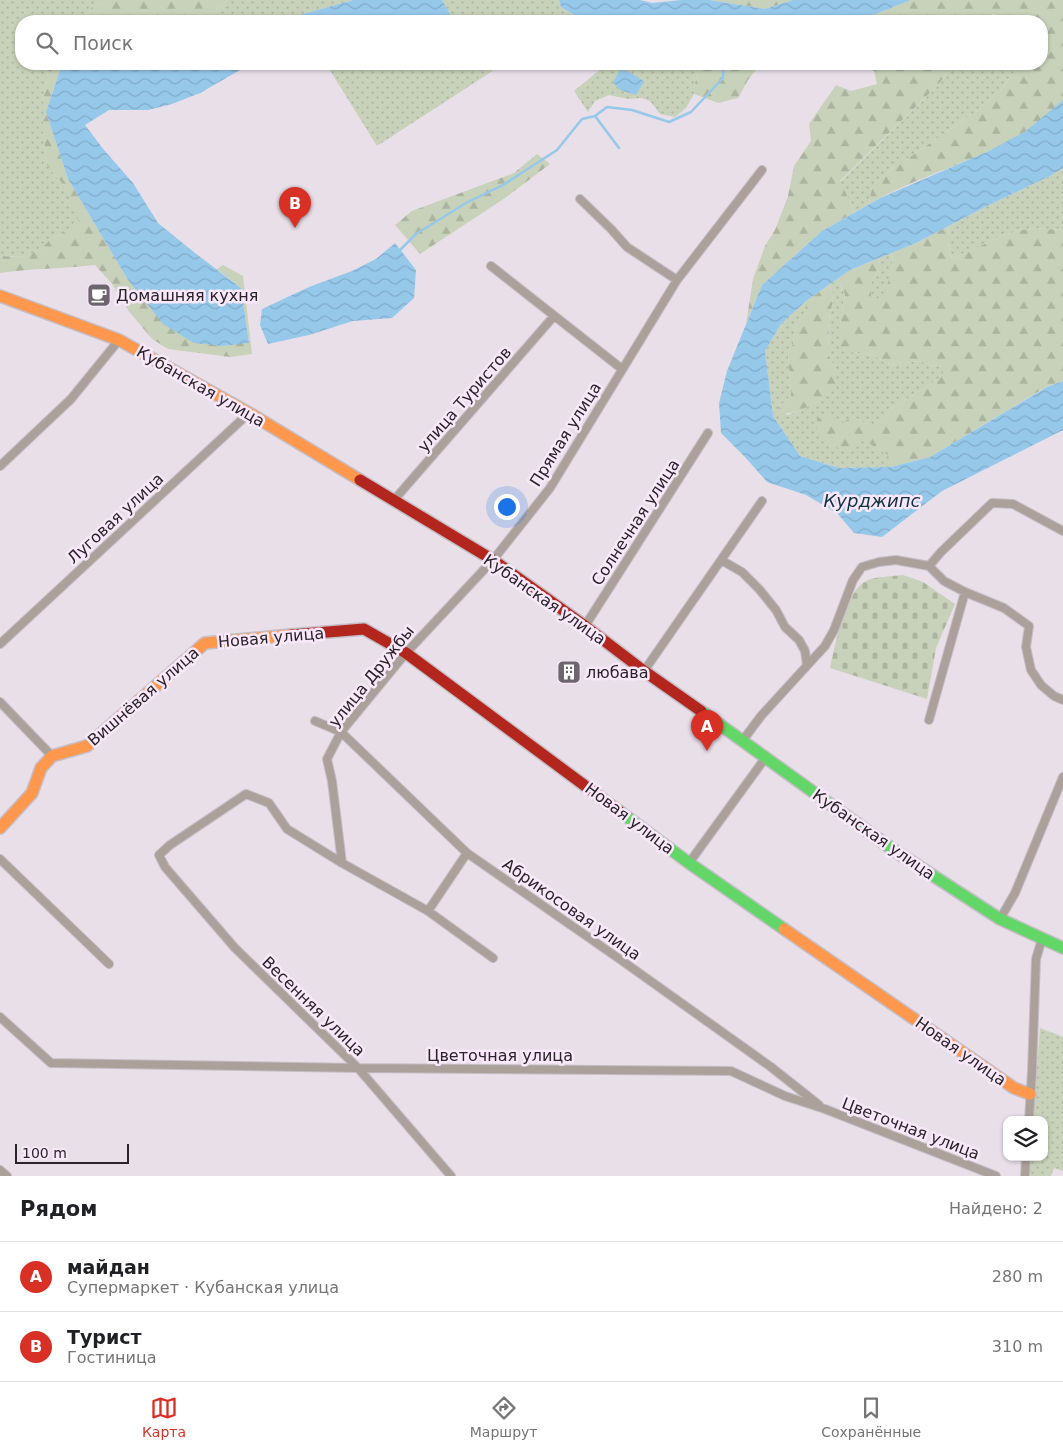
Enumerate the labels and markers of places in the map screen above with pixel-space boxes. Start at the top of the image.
pin: B [279,187,311,228]
cafe icon: Домашняя кухня [86,282,112,308]
place label: Домашняя кухня [116,286,258,305]
building icon: любава [556,659,582,685]
place label: любава [586,663,649,682]
pin: A [691,710,723,751]

